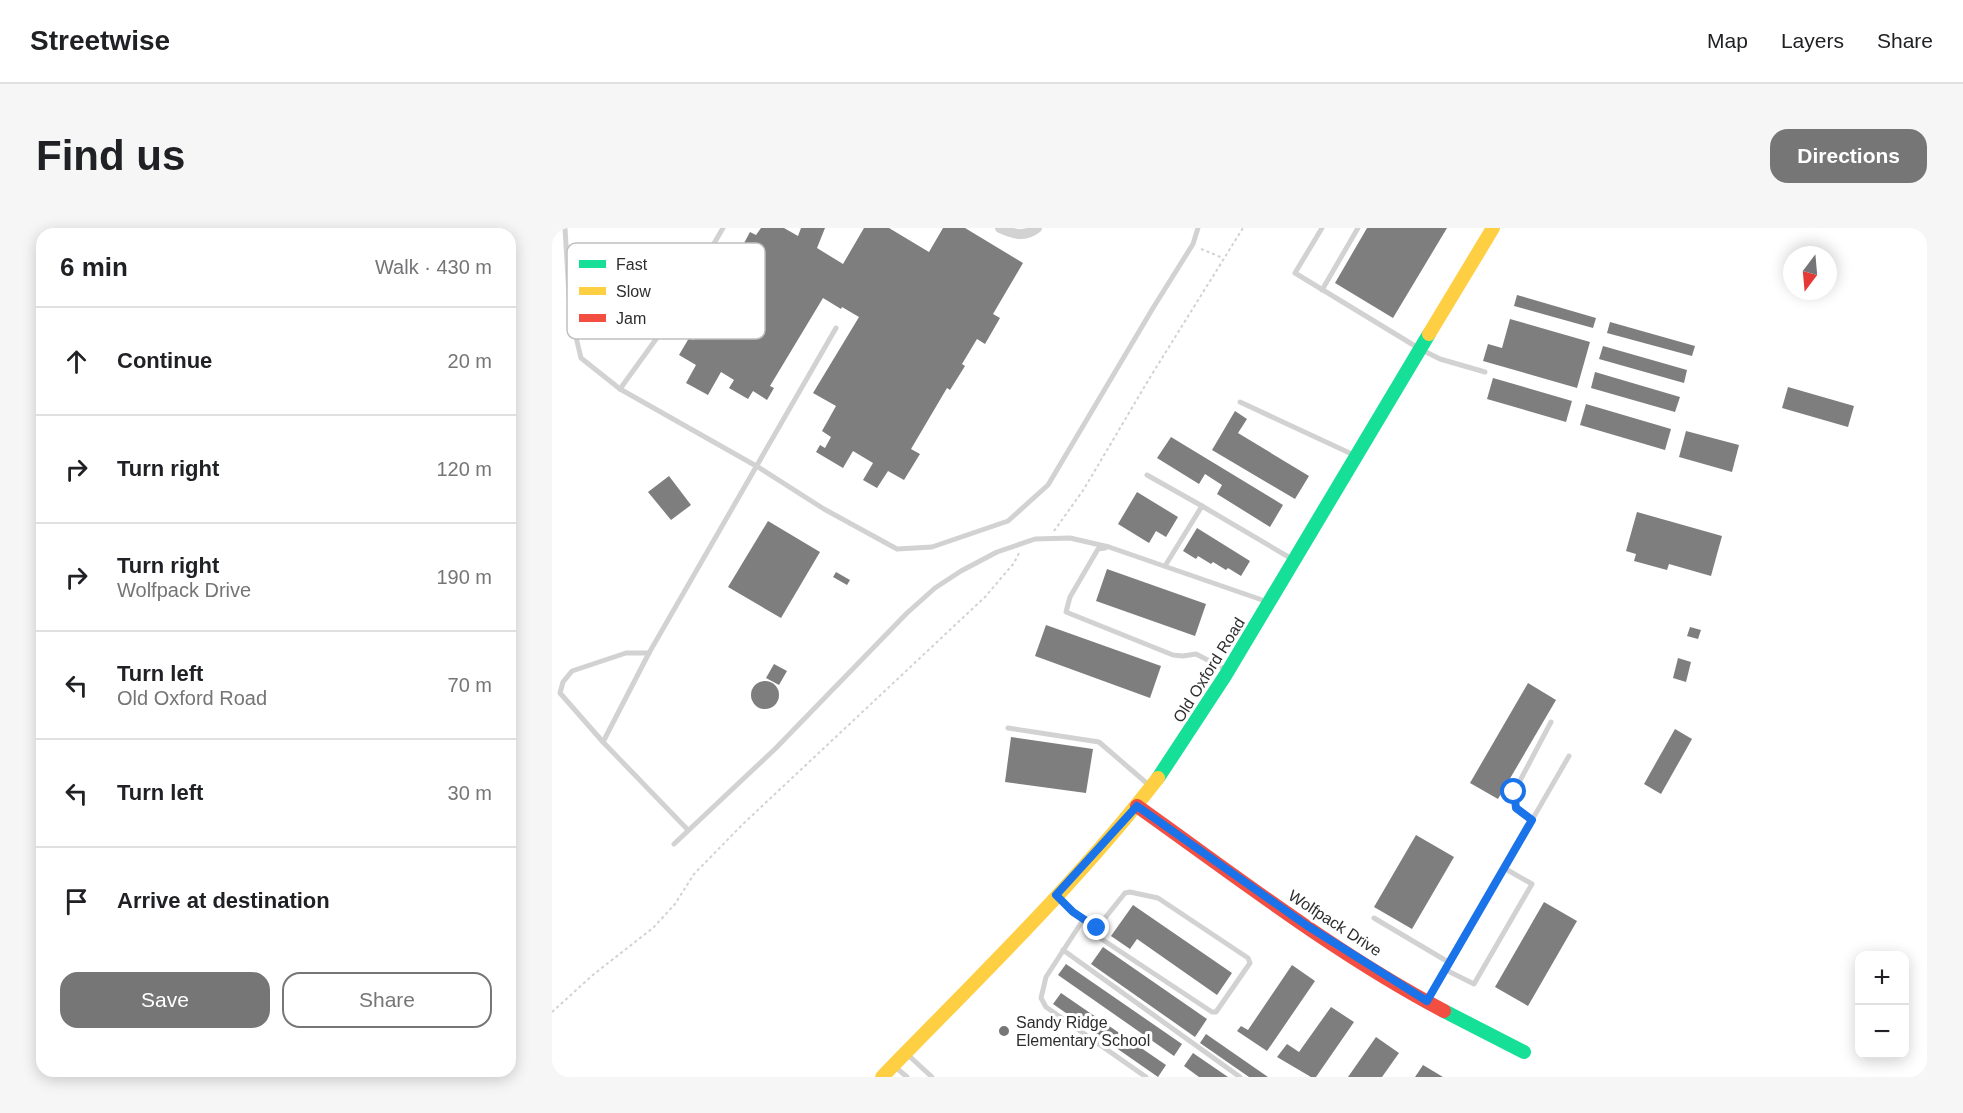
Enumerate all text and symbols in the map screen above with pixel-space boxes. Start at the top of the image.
text: Streetwise [30,25,170,56]
text: Map [1707,29,1748,52]
text: Layers [1781,29,1844,52]
text: Share [1877,29,1933,52]
button: Directions [1770,129,1927,183]
text: Find us [36,132,185,179]
legend [567,243,765,339]
north arrow [1783,246,1837,300]
text: 6 min [60,252,128,282]
text: Walk · 430 m [375,256,492,278]
text: Fast [616,256,648,273]
text: Slow [616,283,651,300]
text: Jam [616,310,646,327]
icon: ahead [60,345,93,378]
text: Continue [117,348,212,373]
text: 20 m [448,350,492,372]
icon: right [60,453,93,486]
text: Turn right [117,456,219,481]
text: 120 m [436,458,492,480]
text: Turn right [117,553,219,578]
icon: right [60,561,93,594]
text: 190 m [436,566,492,588]
text: Wolfpack Drive [117,579,251,601]
street label: Old Oxford Road [1170,615,1248,725]
text: Turn left [117,661,203,686]
icon: left [60,669,93,702]
text: 70 m [448,674,492,696]
text: Old Oxford Road [117,687,267,709]
icon: left [60,777,93,810]
route start [1500,778,1526,804]
text: Turn left [117,780,203,805]
text: 30 m [448,782,492,804]
icon: arrive [60,885,93,918]
street label: Wolfpack Drive [1285,887,1385,959]
text: Arrive at destination [117,888,330,913]
route end [1083,914,1109,940]
map controls [1855,951,1909,1059]
button: + [1855,951,1909,1005]
button: Save [60,972,270,1028]
button: Share [282,972,492,1028]
button: − [1855,1005,1909,1059]
place label: Sandy Ridge Elementary School [1016,1014,1150,1049]
marker: Sandy Ridge Elementary School [997,1024,1011,1038]

